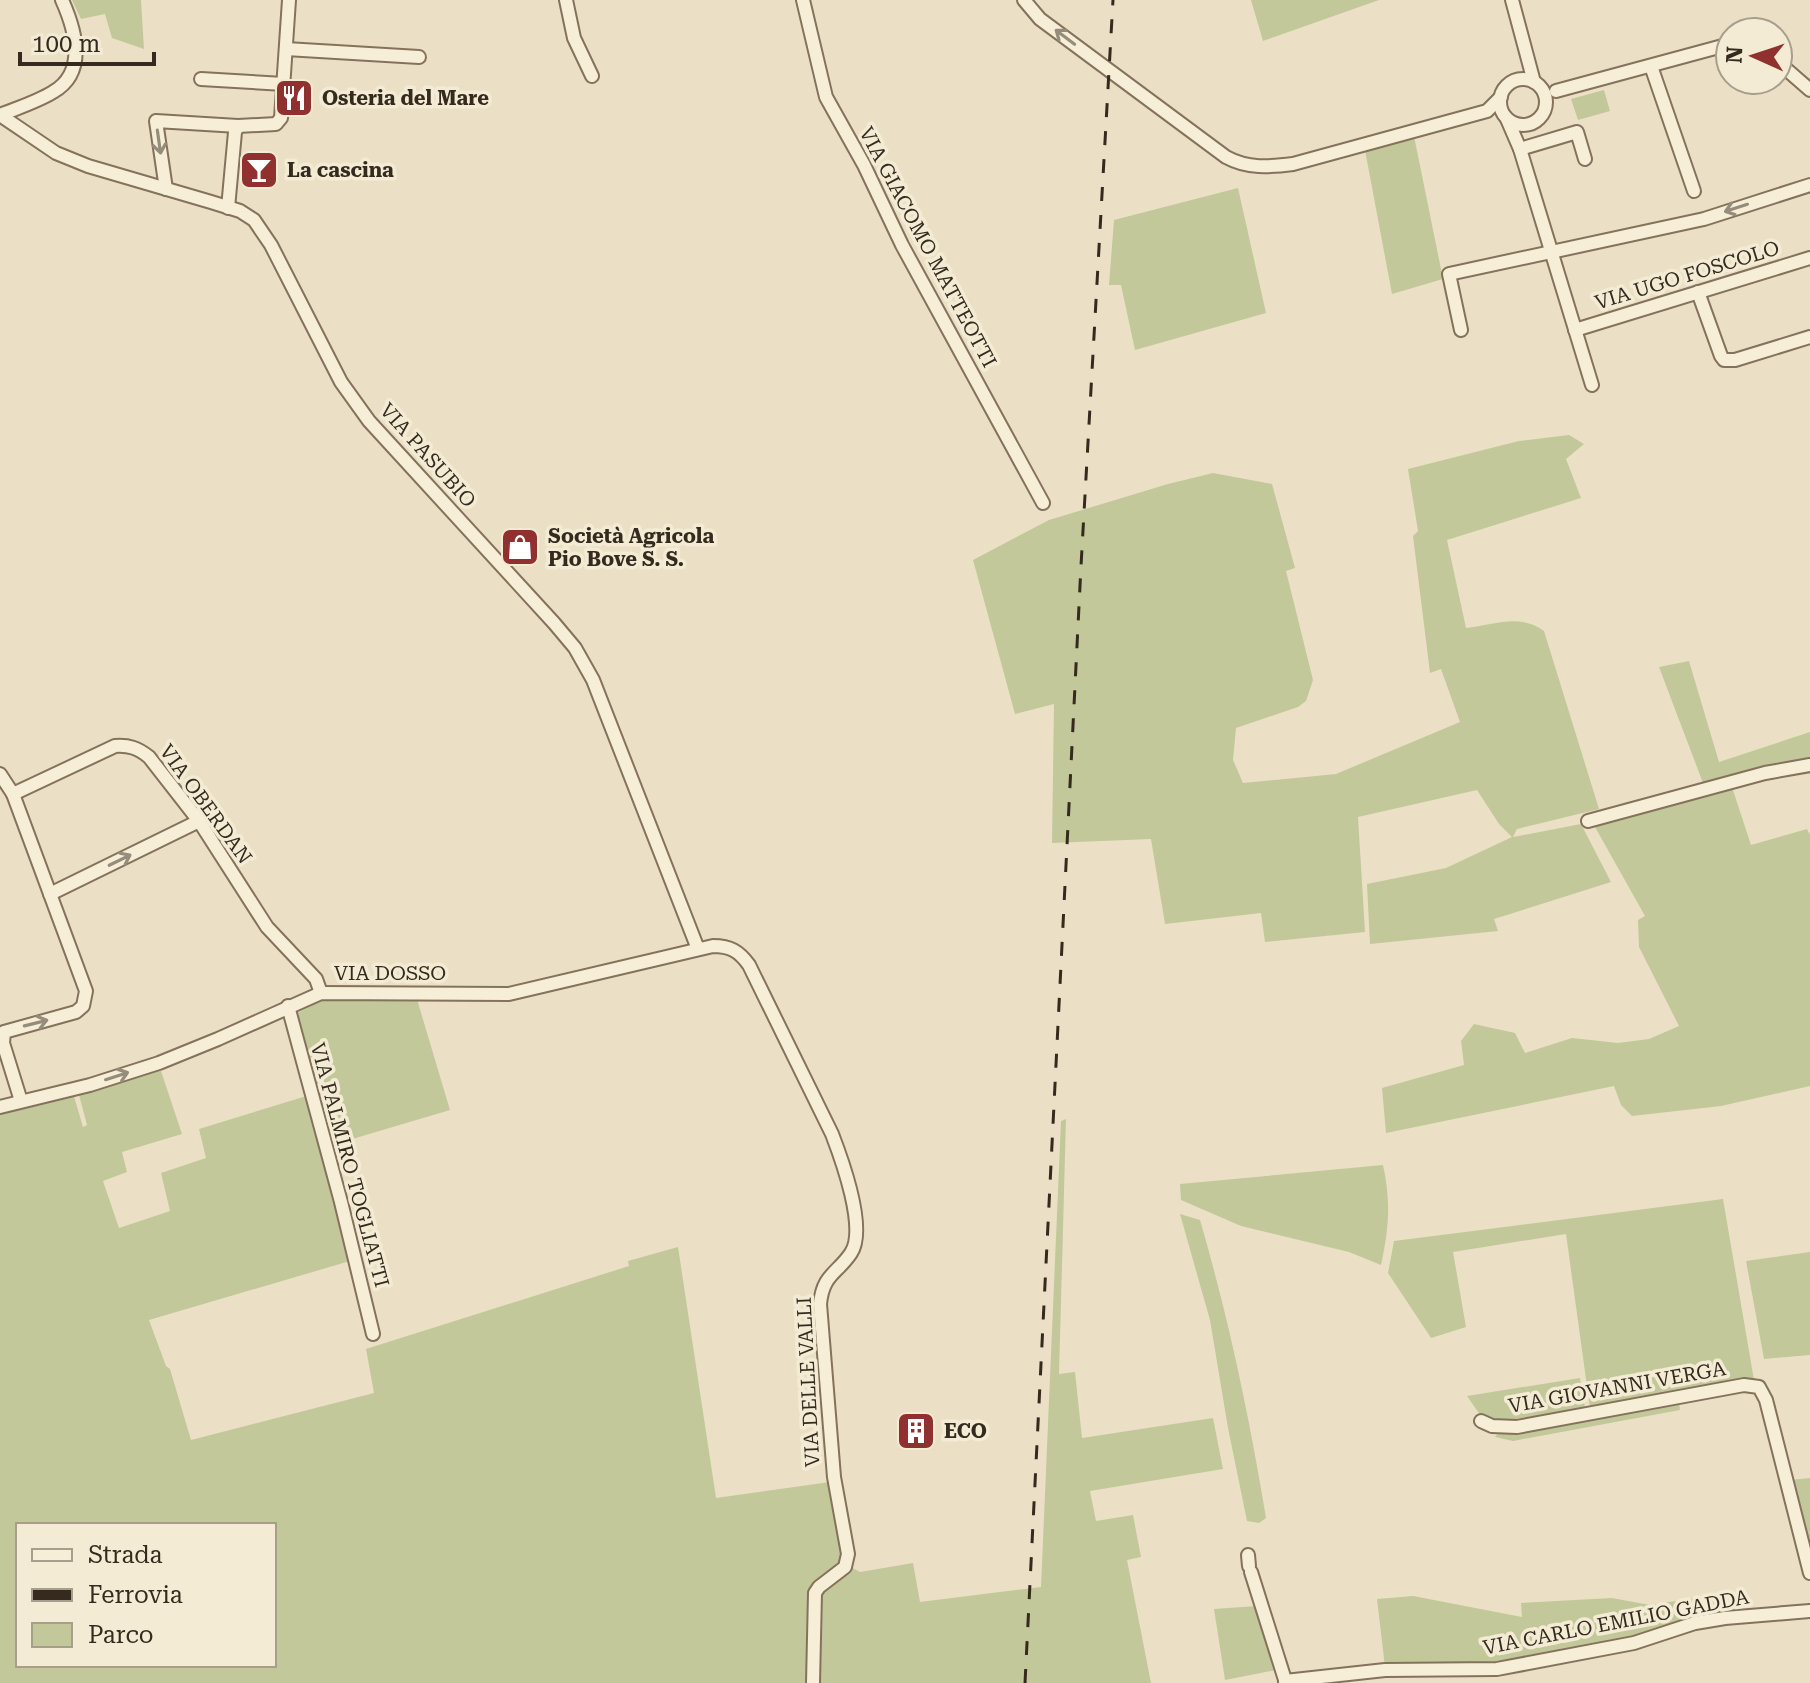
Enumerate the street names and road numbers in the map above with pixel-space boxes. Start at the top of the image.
street label: VIA GIACOMO MATTEOTTI [854,123,1002,371]
street label: VIA UGO FOSCOLO [1592,236,1782,314]
street label: VIA PASUBIO [375,398,481,512]
street label: VIA OBERDAN [155,740,257,868]
street label: VIA DOSSO [334,961,446,985]
street label: VIA PALMIRO TOGLIATTI [306,1040,394,1290]
street label: VIA DELLE VALLI [792,1296,824,1468]
street label: VIA GIOVANNI VERGA [1506,1356,1728,1418]
street label: VIA CARLO EMILIO GADDA [1481,1584,1751,1660]

